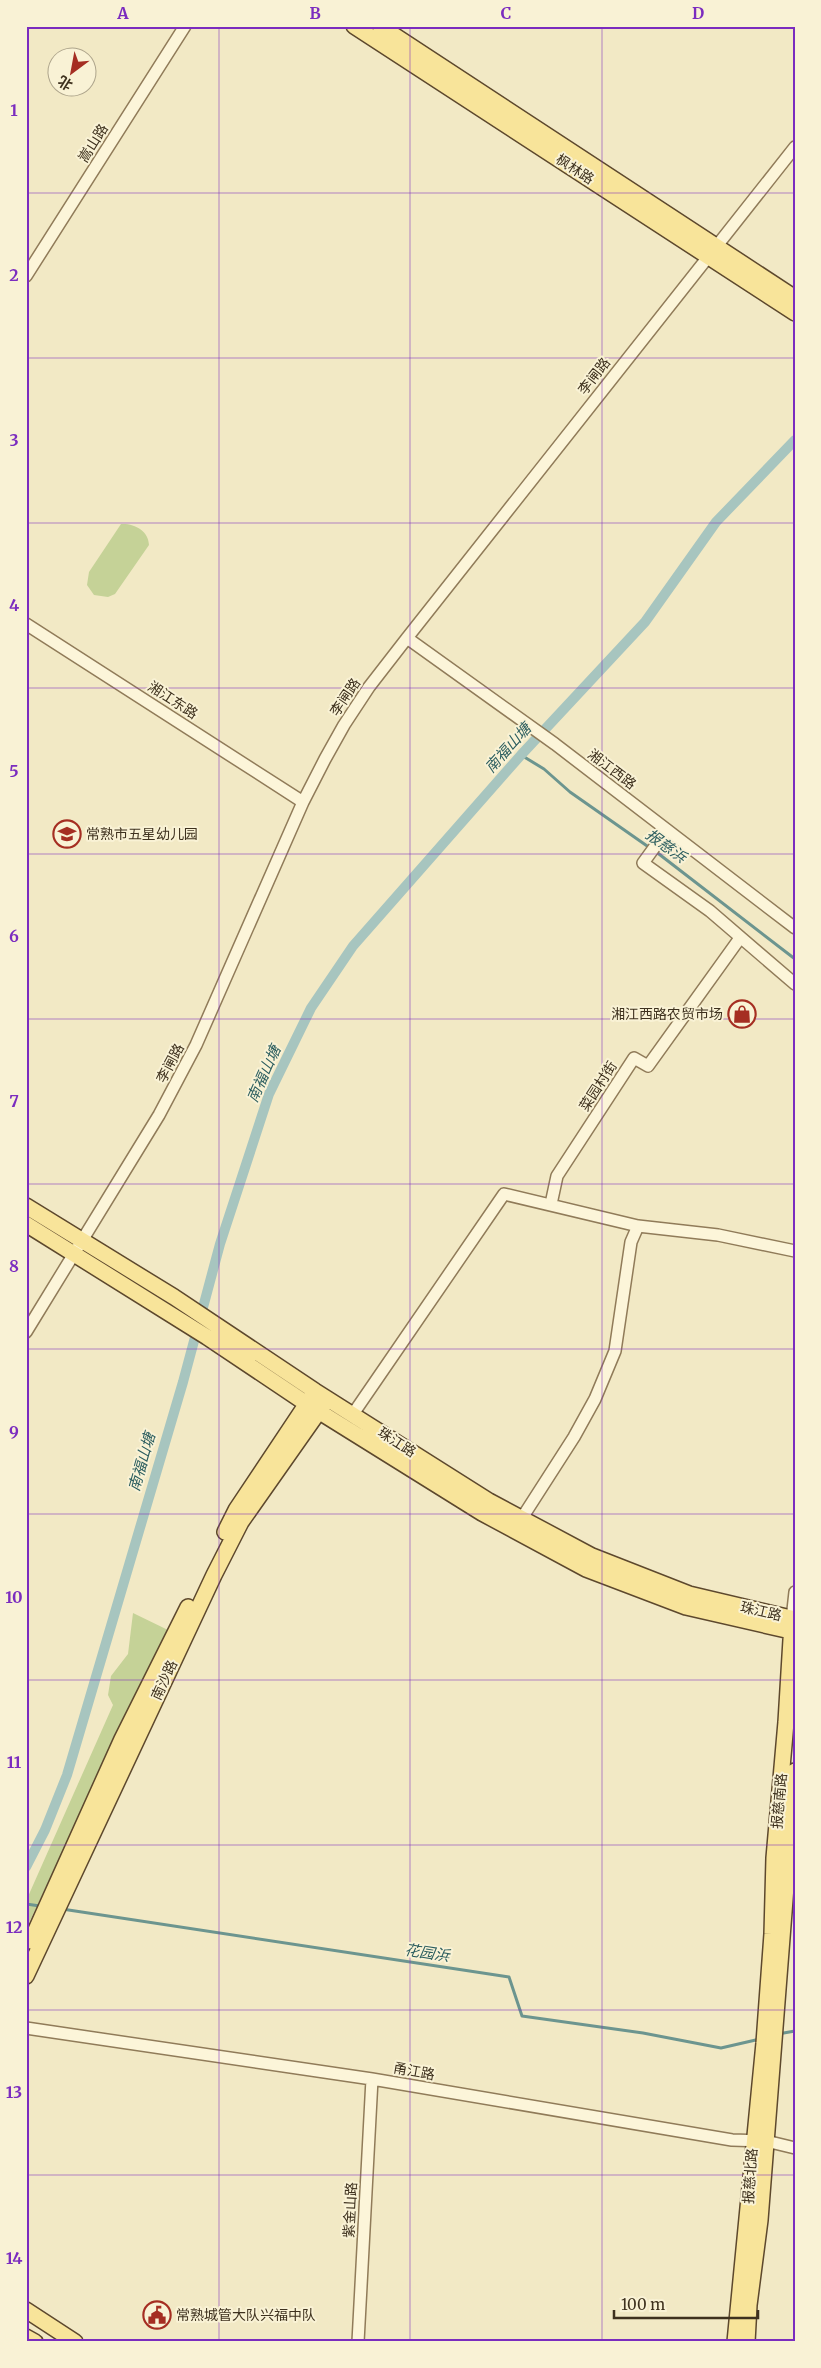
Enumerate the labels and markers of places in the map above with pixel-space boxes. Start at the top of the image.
school or university icon: 常熟市五星幼儿园 [52,819,82,849]
place label: 常熟市五星幼儿园 [86,825,198,843]
shop icon: 湘江西路农贸市场 [727,999,757,1029]
place label: 湘江西路农贸市场 [611,1005,723,1023]
public building icon: 常熟城管大队兴福中队 [142,2300,172,2330]
place label: 常熟城管大队兴福中队 [176,2306,316,2324]

